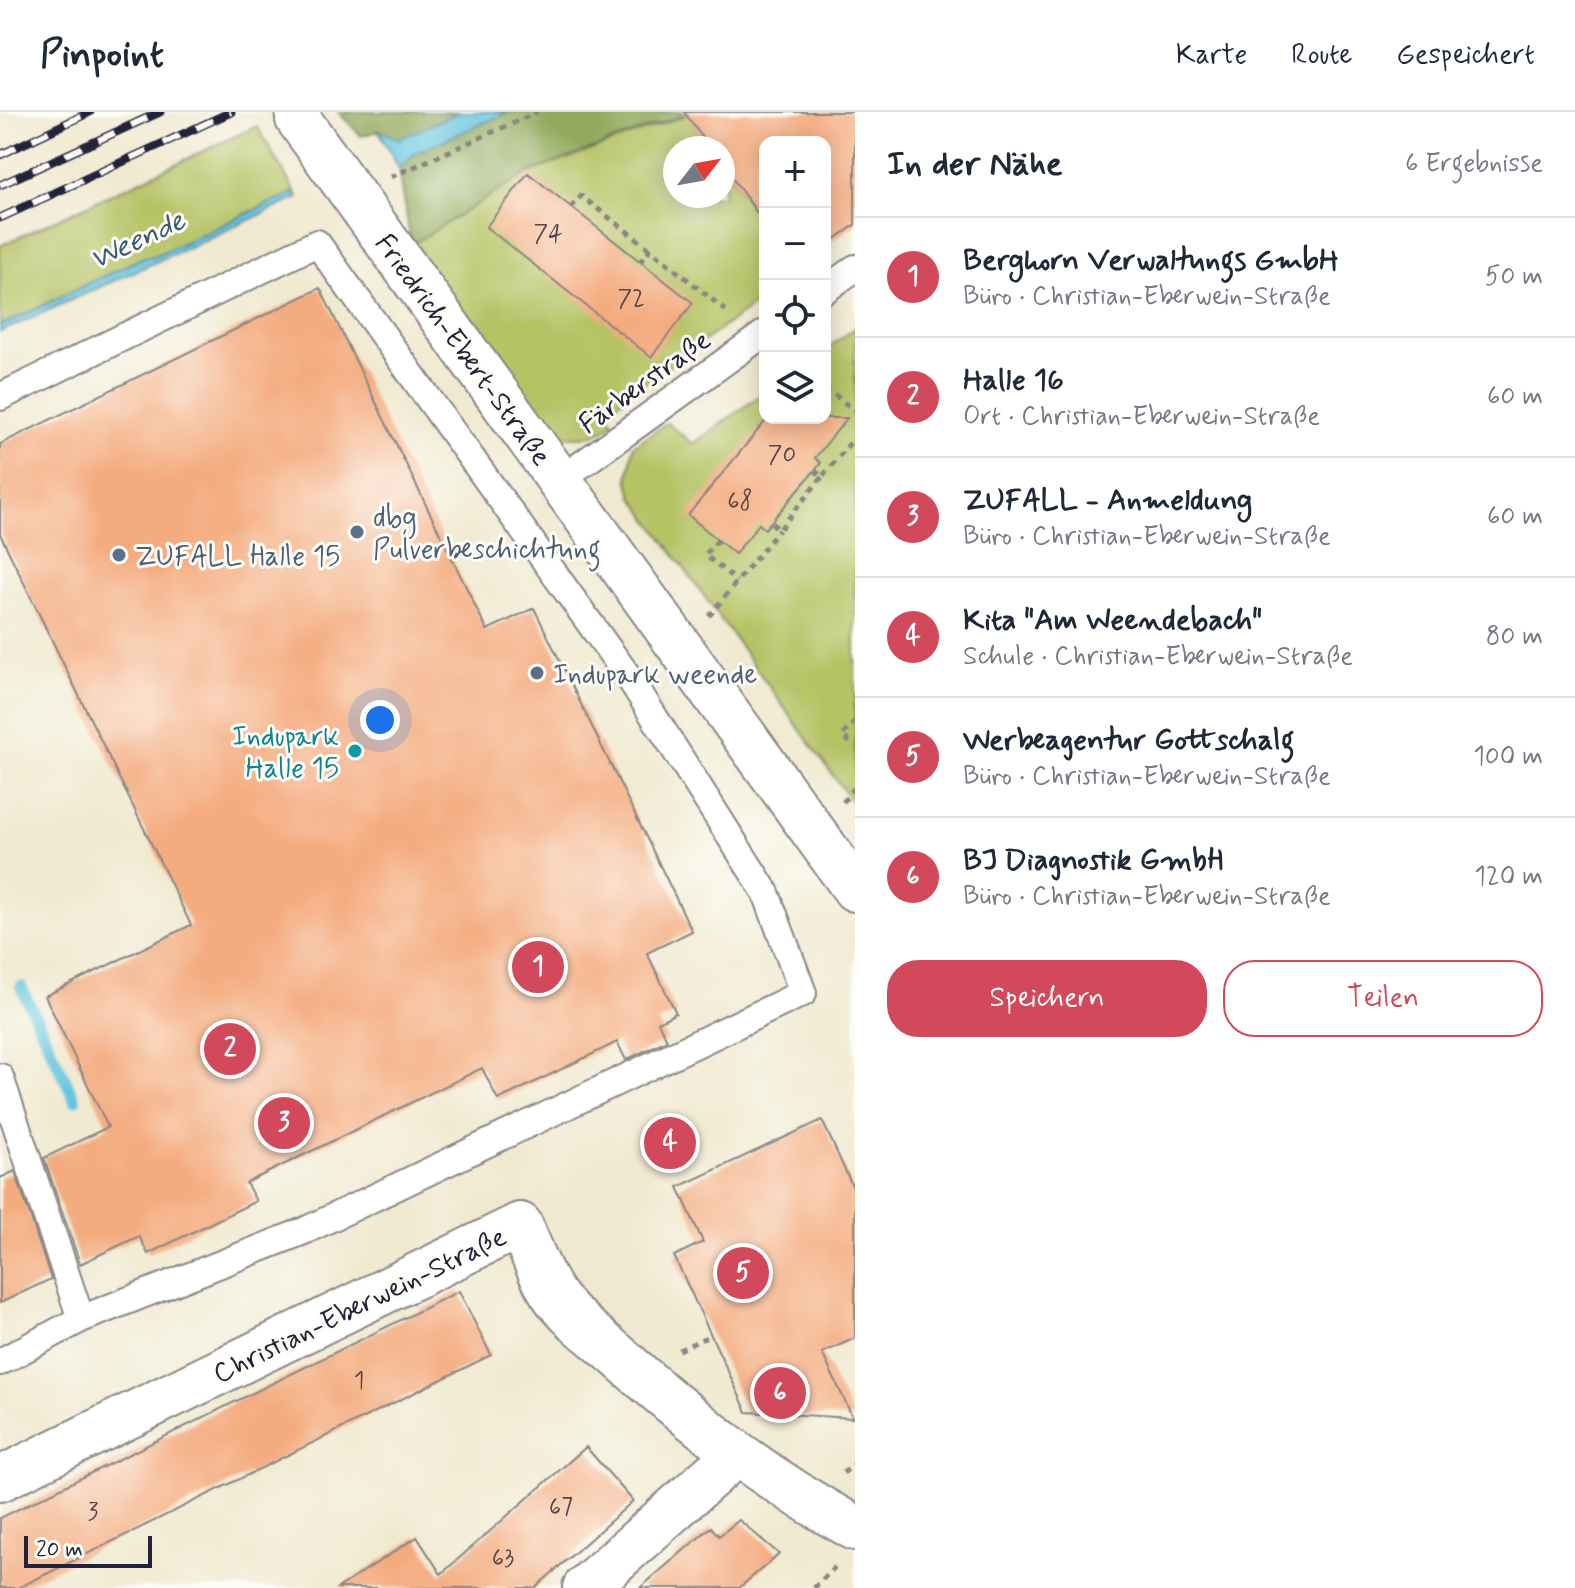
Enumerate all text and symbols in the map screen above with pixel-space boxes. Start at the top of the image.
text: Pinpoint [40,31,164,80]
text: Karte [1176,37,1247,74]
text: Route [1291,37,1352,74]
text: Gespeichert [1396,37,1535,74]
north arrow [663,136,735,208]
map controls [759,136,831,424]
button: + [759,136,831,208]
text: In der Nähe [887,142,1062,187]
text: 6 Ergebnisse [1405,147,1543,181]
water label: Weende [84,201,192,279]
button: − [759,208,831,280]
house number: 74 [533,219,563,250]
street label: Friedrich-Ebert-Straße [365,227,559,474]
text: Berghorn Verwaltungs GmbH [963,241,1338,280]
text: 1 [907,260,919,294]
text: 50 m [1485,260,1543,294]
button: locate [759,280,831,352]
text: Büro · Christian-Eberwein-Straße [963,280,1331,314]
house number: 72 [617,284,645,315]
street label: Färberstraße [572,323,719,443]
button: layers [759,352,831,424]
text: Halle 16 [963,361,1064,400]
text: 2 [907,380,919,414]
text: 60 m [1487,380,1543,414]
text: Ort · Christian-Eberwein-Straße [963,400,1320,434]
house number: 70 [768,440,796,471]
text: ZUFALL - Anmeldung [963,481,1252,520]
house number: 68 [727,486,753,517]
place label: dbg Pulverbeschichtung [373,500,601,572]
text: 3 [907,500,919,534]
text: 60 m [1487,500,1543,534]
text: Büro · Christian-Eberwein-Straße [963,520,1331,554]
marker: dbg Pulverbeschichtung [348,523,366,541]
place label: ZUFALL Halle 15 [135,539,340,576]
marker: ZUFALL Halle 15 [110,546,128,564]
text: Kita "Am Weendebach" [963,601,1262,640]
text: 4 [905,620,921,654]
text: 80 m [1486,620,1543,654]
text: Schule · Christian-Eberwein-Straße [963,640,1353,674]
place label: Indupark weende [553,657,758,694]
marker: Indupark weende [528,664,546,682]
your location [360,700,400,740]
place label: Indupark Halle 15 [232,719,339,788]
text: Werbeagentur Gottschalg [963,721,1295,760]
text: 5 [905,740,921,774]
text: 100 m [1473,740,1543,774]
marker: Indupark Halle 15 [346,742,364,760]
text: Büro · Christian-Eberwein-Straße [963,760,1331,794]
text: BJ Diagnostik GmbH [963,841,1223,880]
text: 6 [906,860,920,894]
text: 120 m [1474,860,1543,894]
text: Büro · Christian-Eberwein-Straße [963,880,1331,914]
pin: 1 [512,937,564,997]
button: Speichern [887,960,1207,1037]
button: Teilen [1223,960,1543,1037]
pin: 2 [204,1019,256,1079]
pin: 3 [258,1093,310,1153]
pin: 4 [644,1113,696,1173]
street label: Christian-Eberwein-Straße [207,1219,513,1393]
pin: 5 [717,1243,769,1303]
pin: 6 [754,1363,806,1423]
house number: 1 [354,1366,364,1397]
house number: 67 [549,1492,573,1523]
house number: 3 [88,1497,99,1528]
scale bar [24,1532,152,1568]
text: 20 m [36,1536,83,1564]
house number: 63 [492,1543,514,1574]

